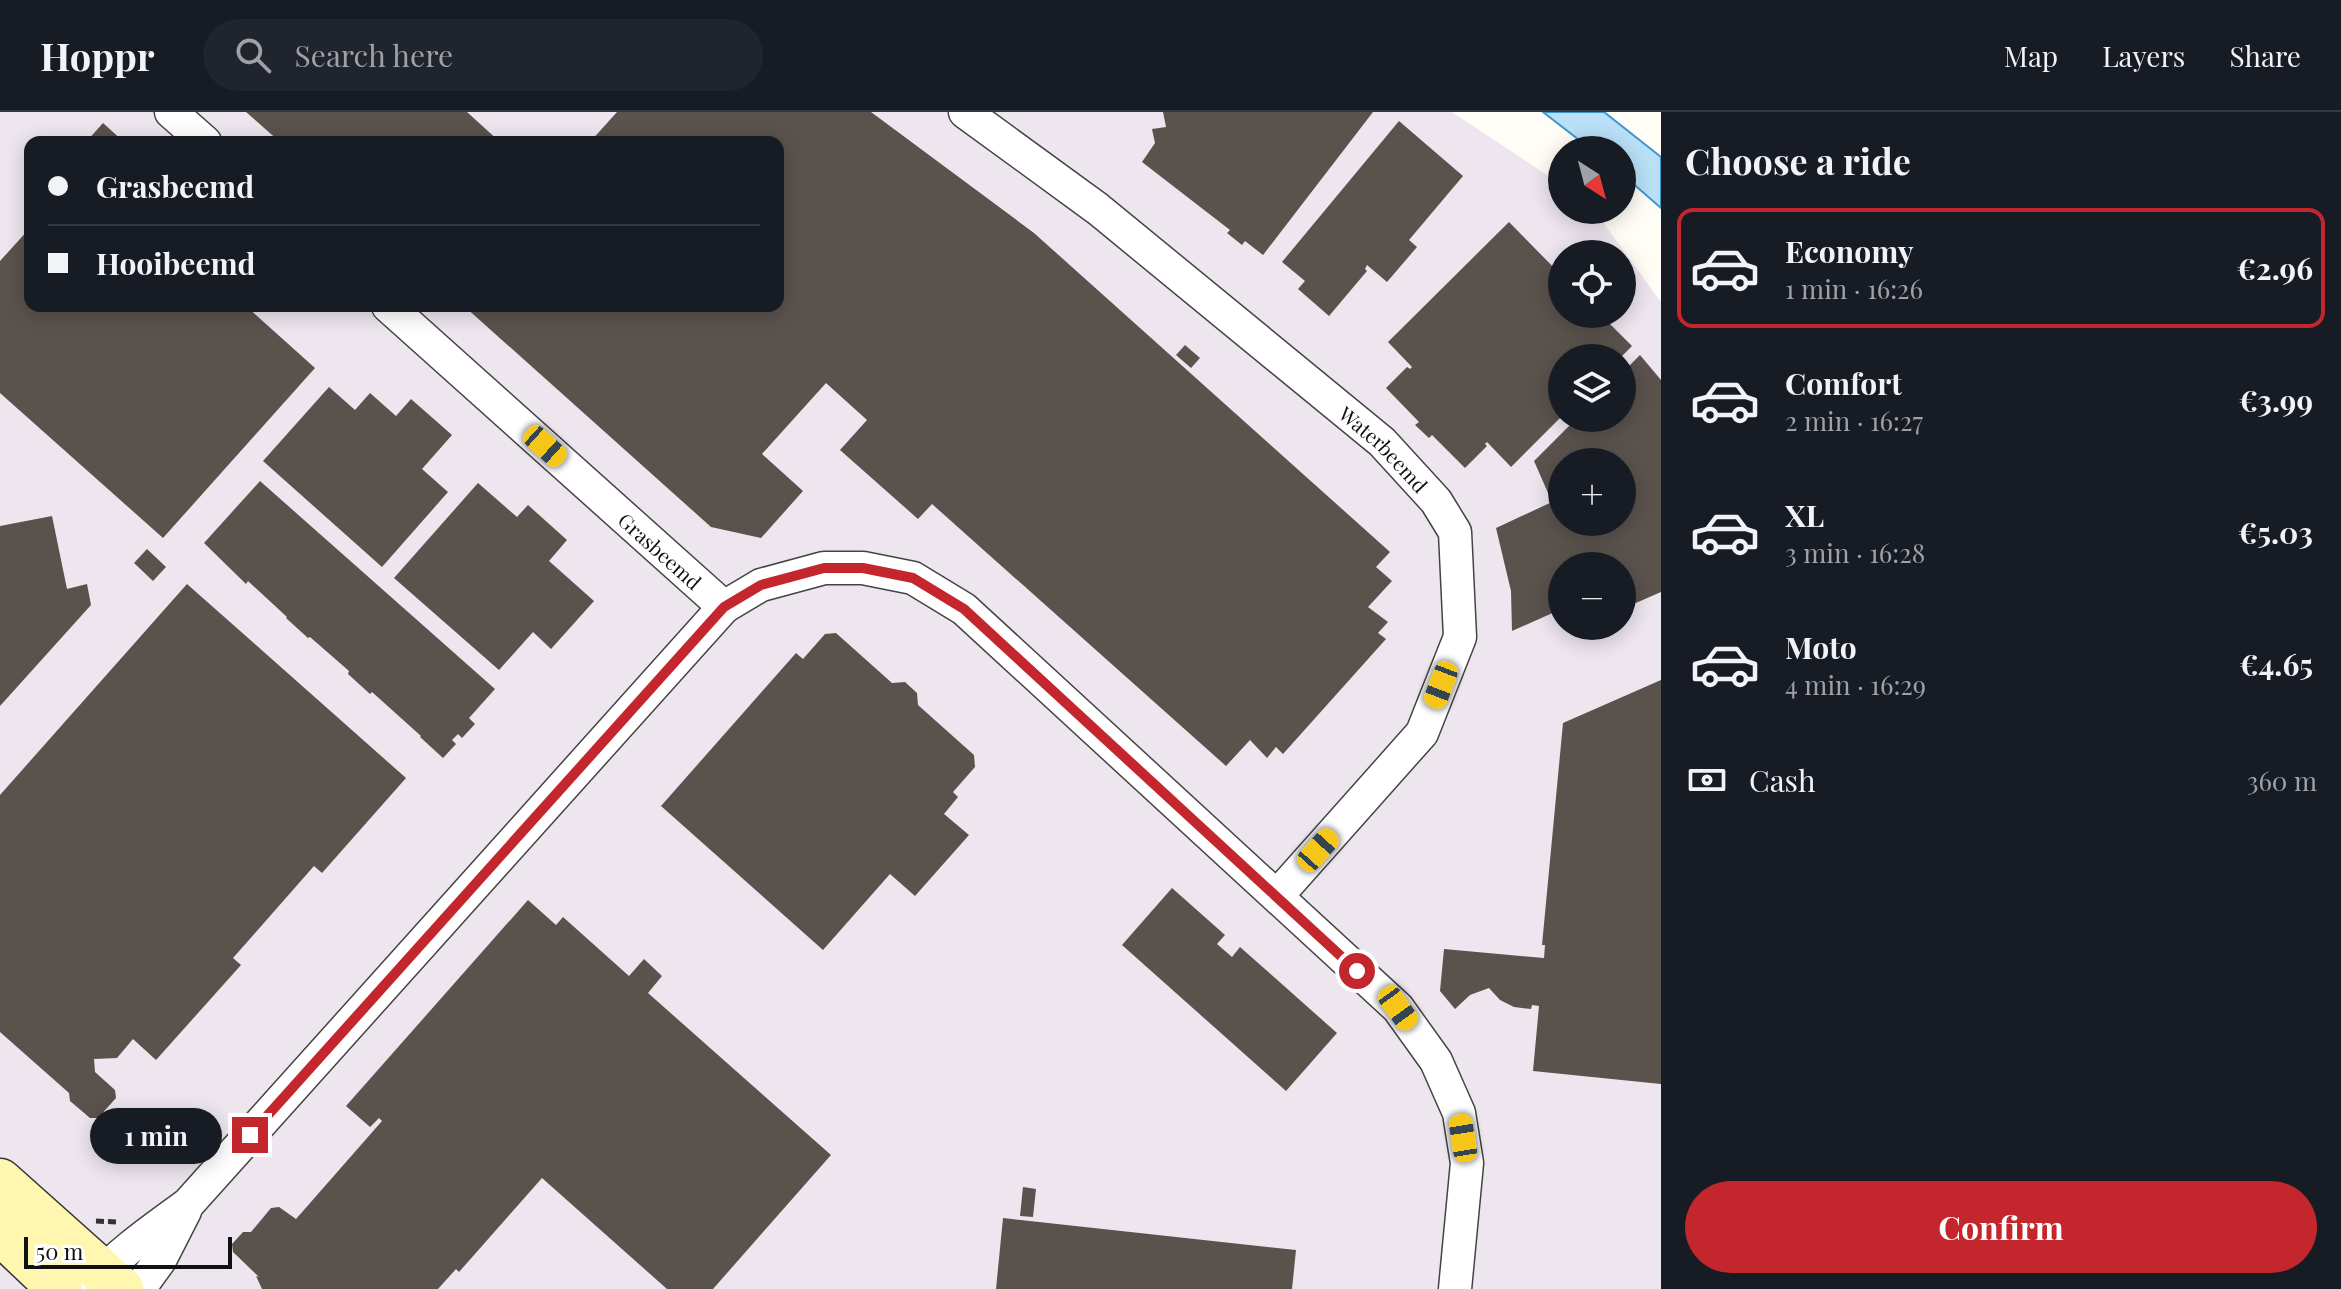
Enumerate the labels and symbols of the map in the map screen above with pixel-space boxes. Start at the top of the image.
north arrow [1548,136,1636,224]
street label: Waterbeemd [1333,399,1435,498]
car [519,421,571,471]
street label: Grasbeemd [613,506,708,595]
car [1421,658,1461,712]
car [1293,824,1343,876]
route start [1339,953,1375,989]
car [1374,982,1422,1034]
callout: 1 min [90,1107,222,1163]
car [1447,1112,1479,1164]
route end [232,1117,268,1153]
scale bar [24,1233,232,1269]

